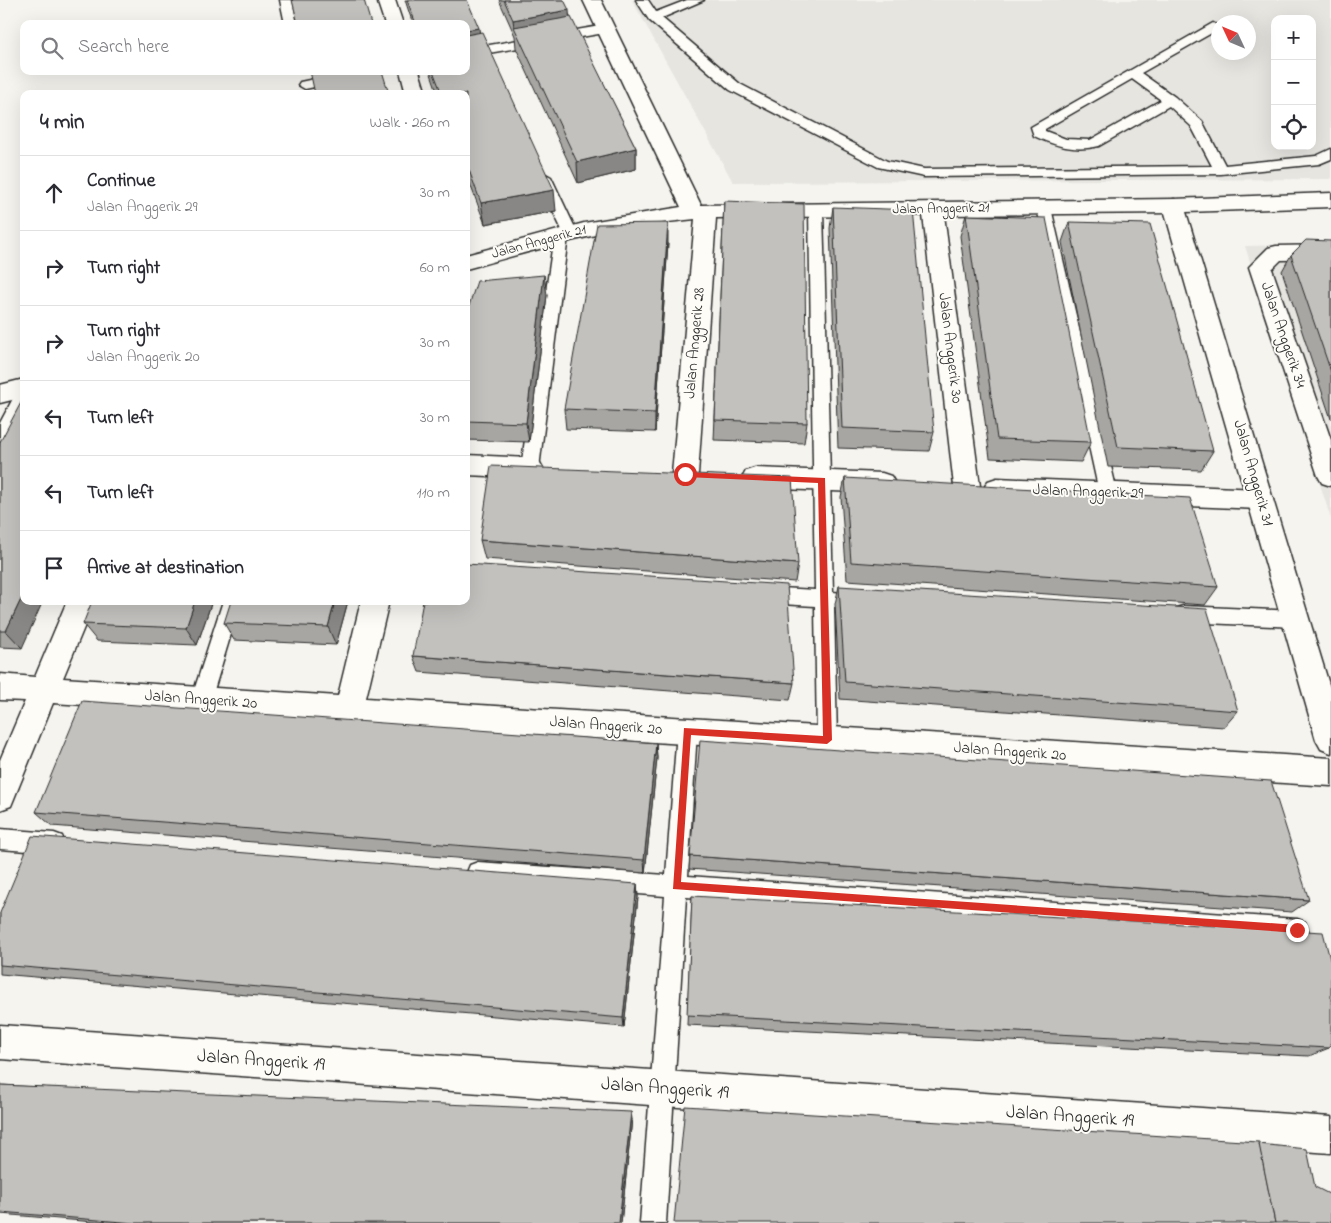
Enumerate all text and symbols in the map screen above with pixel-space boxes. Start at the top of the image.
north arrow [1211,15,1256,60]
map controls [1271,15,1316,150]
button: + [1271,15,1316,60]
search box [20,20,470,75]
icon: search [38,34,66,62]
text: Search here [78,34,169,61]
button: − [1271,60,1316,105]
button: locate [1271,105,1316,150]
text: 4 min [40,108,84,138]
text: Walk · 260 m [370,111,450,135]
text: Continue [87,168,155,195]
icon: ahead [40,179,68,207]
text: 30 m [420,181,450,205]
text: Jalan Anggerik 29 [87,195,198,219]
street label: Jalan Anggerik 21 [892,198,990,221]
street label: Jalan Anggerik 21 [489,219,589,266]
icon: right [40,254,68,282]
text: Turn right [87,255,160,282]
text: 60 m [420,256,450,280]
street label: Jalan Anggerik 34 [1254,279,1313,392]
street label: Jalan Anggerik 28 [678,286,712,400]
street label: Jalan Anggerik 30 [931,291,969,405]
text: Turn right [87,318,160,345]
icon: right [40,329,68,357]
text: 30 m [420,331,450,355]
text: Jalan Anggerik 20 [87,345,200,369]
icon: left [40,404,68,432]
text: Turn left [87,405,154,432]
text: 30 m [420,406,450,430]
street label: Jalan Anggerik 31 [1226,417,1280,529]
route start [674,463,697,486]
street label: Jalan Anggerik 29 [1032,478,1144,506]
icon: left [40,479,68,507]
text: Turn left [87,480,154,507]
text: 110 m [416,481,450,505]
icon: arrive [40,554,68,582]
text: Arrive at destination [87,555,244,582]
street label: Jalan Anggerik 20 [144,684,258,716]
street label: Jalan Anggerik 20 [549,710,663,742]
street label: Jalan Anggerik 20 [953,736,1067,768]
route end [1286,919,1309,942]
street label: Jalan Anggerik 19 [196,1043,326,1081]
street label: Jalan Anggerik 19 [600,1071,730,1109]
street label: Jalan Anggerik 19 [1005,1099,1135,1137]

